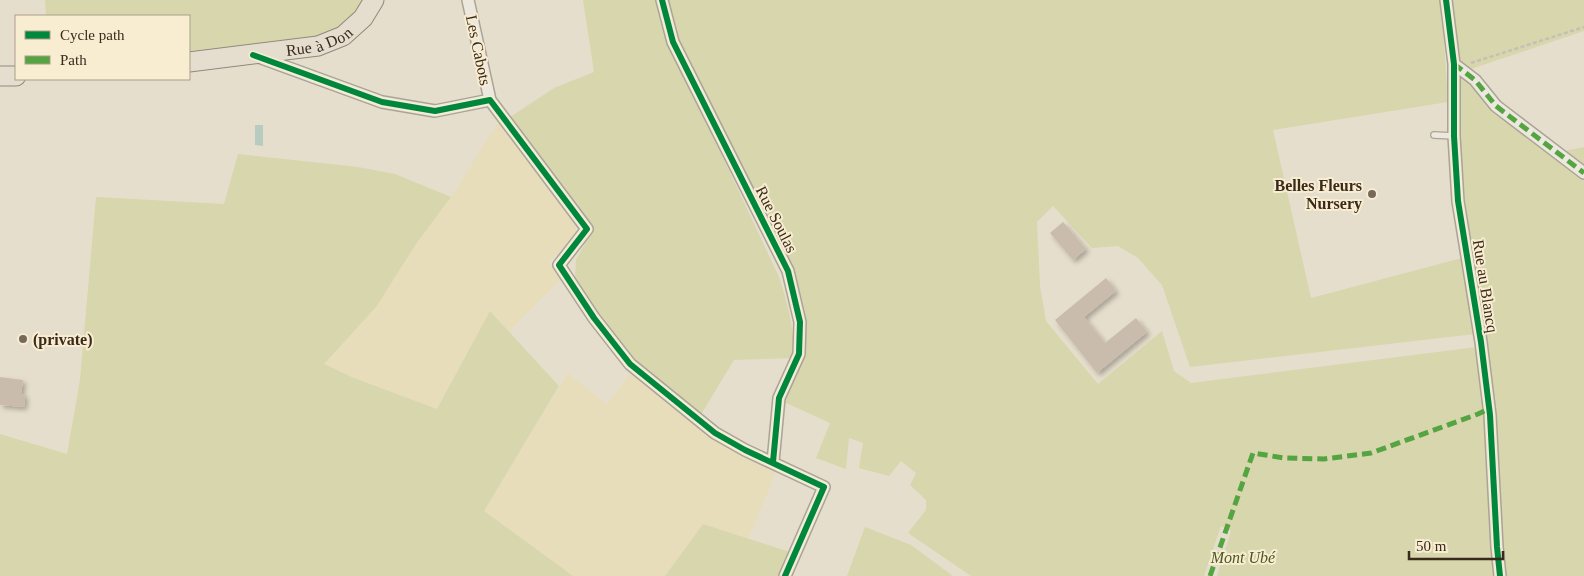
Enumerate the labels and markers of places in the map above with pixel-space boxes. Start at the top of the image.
place label: Belles Fleurs Nursery [1274,177,1362,213]
marker: Belles Fleurs Nursery [1366,188,1378,200]
place label: (private) [33,331,93,349]
marker: (private) [17,333,29,345]

